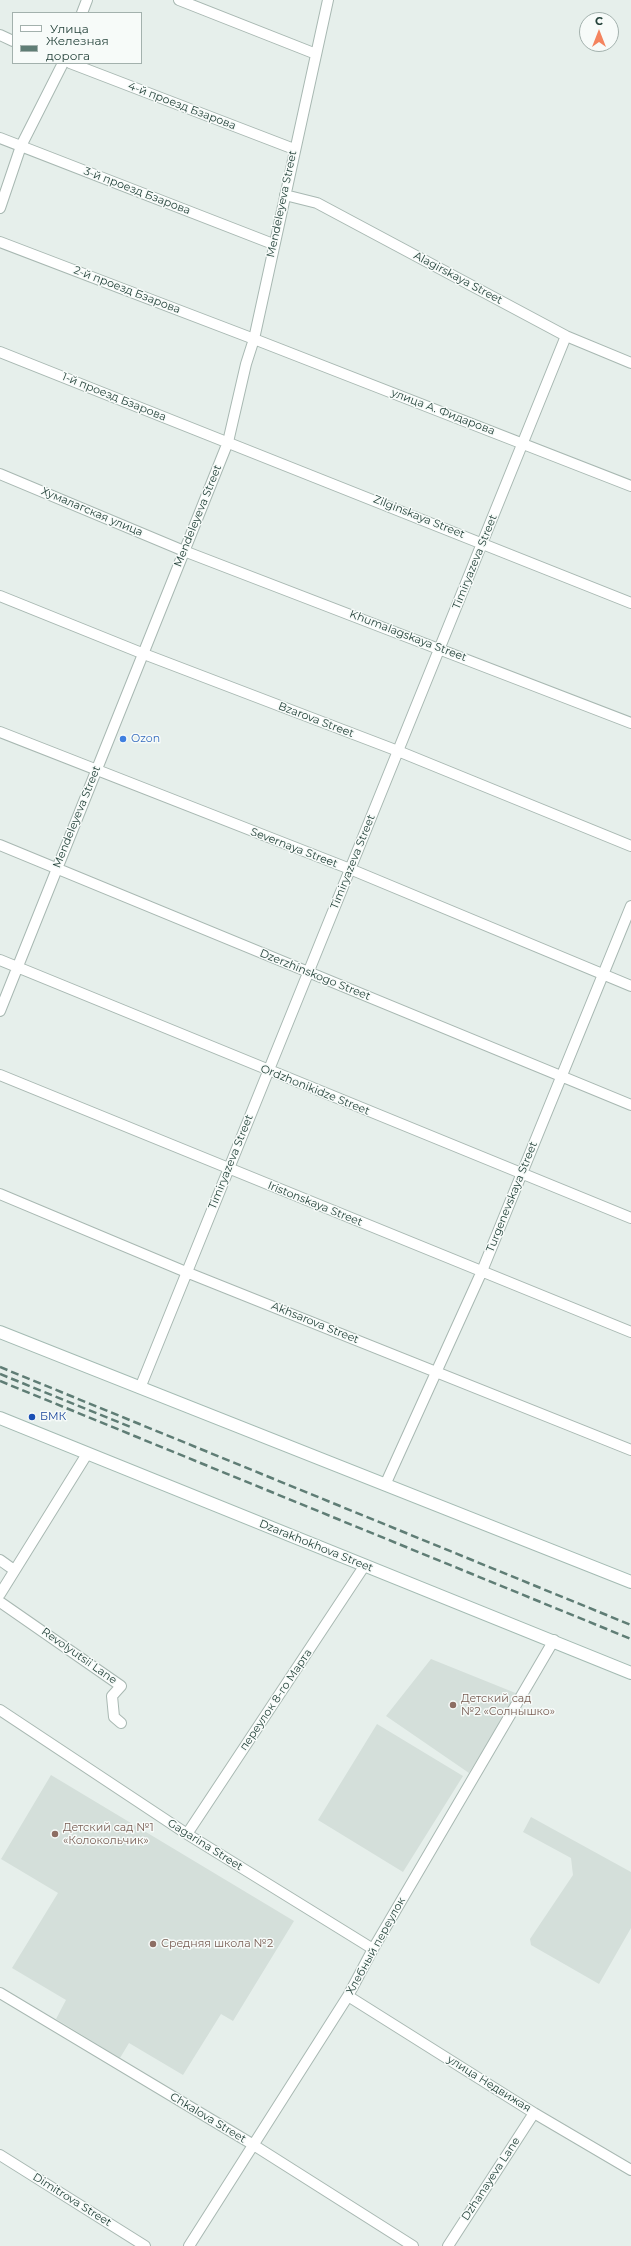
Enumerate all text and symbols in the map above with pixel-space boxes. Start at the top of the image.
legend [12,12,142,64]
north arrow [579,12,619,52]
text: С [595,14,603,28]
text: Улица [50,21,89,36]
text: Железная дорога [46,33,109,63]
street label: 4-й проезд Бзарова [126,79,238,133]
street label: Mendeleyeva Street [264,149,300,259]
street label: 3-й проезд Бзарова [82,165,192,217]
street label: Alagirskaya Street [411,249,505,307]
street label: 2-й проезд Бзарова [72,264,182,316]
street label: 1-й проезд Бзарова [60,370,168,424]
street label: улица А. Фидарова [389,386,497,438]
street label: Mendeleyeva Street [171,463,225,569]
street label: Хумалагская улица [39,485,145,539]
street label: Zilginskaya Street [371,493,467,541]
street label: Timiryazeva Street [450,513,500,611]
street label: Khumalagskaya Street [348,608,468,664]
street label: Bzarova Street [276,700,356,740]
place label: Ozon [131,732,160,746]
marker: Ozon [118,734,128,744]
street label: Mendeleyeva Street [50,764,104,870]
street label: Timiryazeva Street [328,813,378,911]
street label: Severnaya Street [249,825,339,871]
street label: Dzerzhinskogo Street [258,947,372,1003]
street label: Ordzhonikidze Street [258,1062,372,1118]
street label: Timiryazeva Street [206,1113,256,1211]
street label: Turgenevskaya Street [484,1140,540,1254]
street label: Iristonskaya Street [266,1179,364,1229]
street label: Akhsarova Street [269,1299,361,1347]
place label: БМК [40,1410,66,1424]
marker: БМК [27,1412,37,1422]
street label: Dzarakhokhova Street [257,1517,375,1575]
street label: Revolyutsii Lane [39,1625,119,1687]
street label: переулок 8-го Марта [237,1647,315,1753]
place label: Детский сад №2 «Солнышко» [461,1692,555,1718]
marker: Детский сад №2 «Солнышко» [448,1700,458,1710]
street label: Gagarina Street [165,1817,245,1873]
place label: Детский сад №1 «Колокольчик» [63,1821,154,1847]
marker: Детский сад №1 «Колокольчик» [50,1829,60,1839]
street label: Хлебный переулок [344,1895,408,1997]
place label: Средняя школа №2 [161,1937,273,1951]
marker: Средняя школа №2 [148,1939,158,1949]
street label: улица Недвижая [445,2053,533,2115]
street label: Chkalova Street [168,2090,248,2146]
street label: Dzhanayeva Lane [459,2135,523,2223]
street label: Dimitrova Street [30,2170,114,2230]

